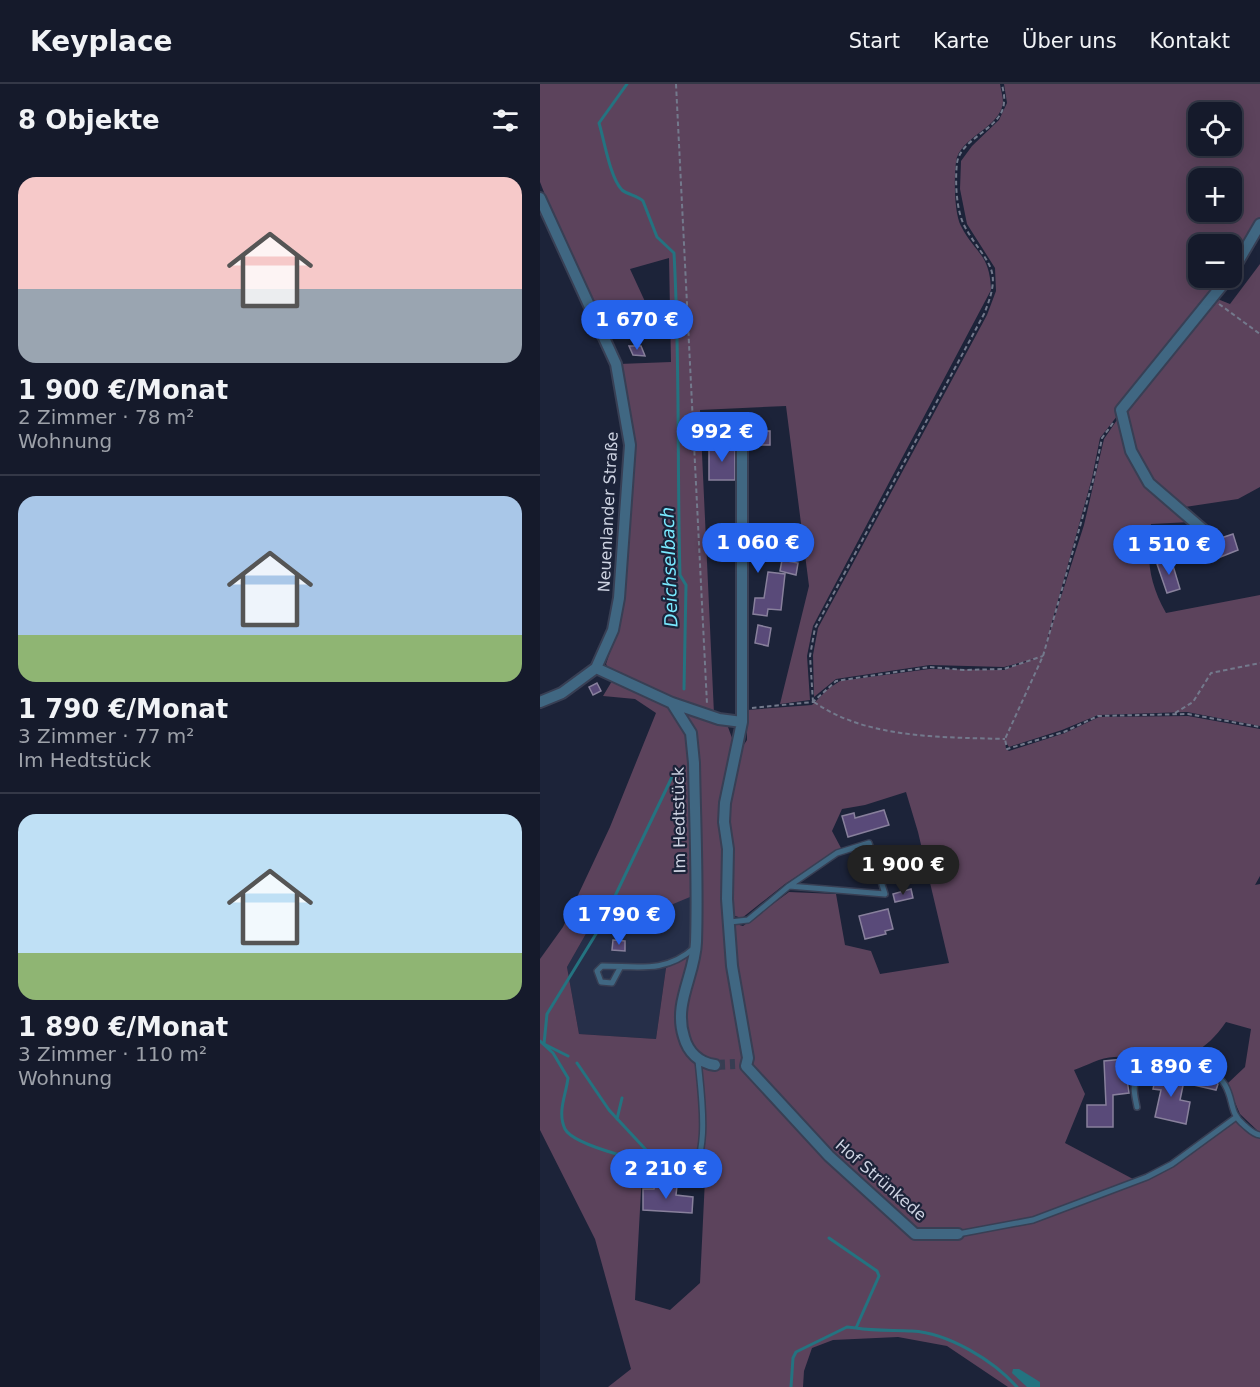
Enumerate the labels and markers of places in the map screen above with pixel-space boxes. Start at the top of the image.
pin: 1 670 € [582,300,692,351]
pin: 992 € [680,412,764,463]
pin: 1 060 € [703,523,813,574]
pin: 1 510 € [1114,525,1224,576]
pin: 1 900 € [848,845,958,896]
pin: 1 790 € [564,895,674,946]
pin: 1 890 € [1116,1047,1226,1098]
pin: 2 210 € [611,1149,721,1200]

